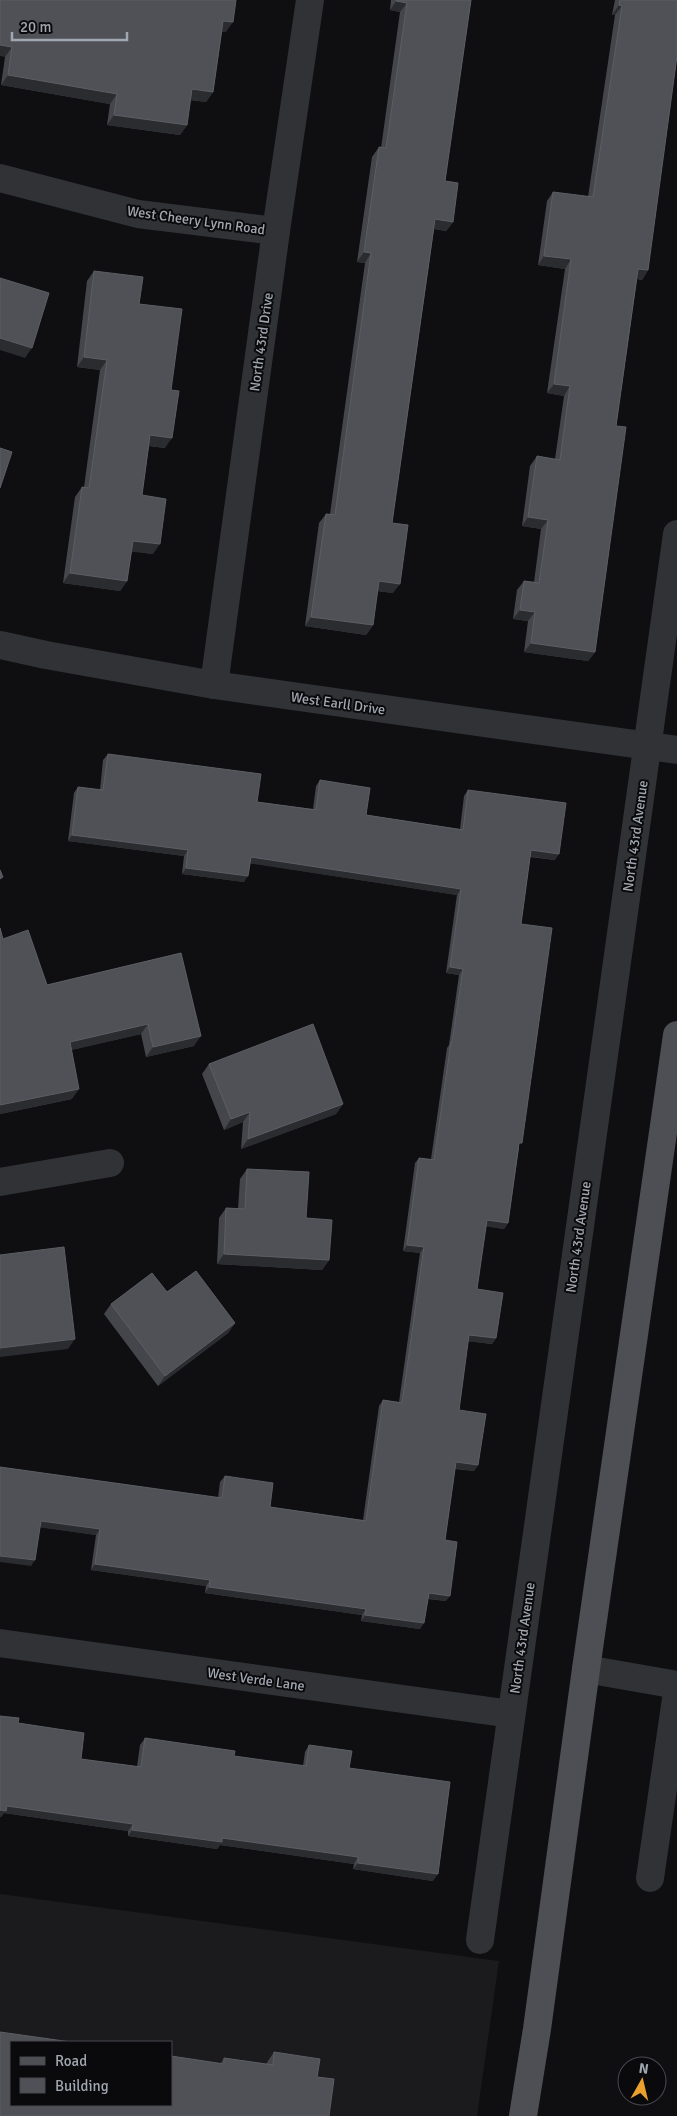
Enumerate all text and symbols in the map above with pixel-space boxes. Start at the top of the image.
scale bar [12,10,128,42]
text: 20 m [20,18,51,36]
street label: West Cheery Lynn Road [126,202,266,239]
street label: North 43rd Drive [246,291,277,393]
street label: West Earll Drive [290,688,386,719]
street label: North 43rd Avenue [619,779,652,893]
street label: North 43rd Avenue [562,1180,595,1294]
street label: North 43rd Avenue [506,1581,539,1695]
street label: West Verde Lane [206,1664,306,1695]
legend [10,2041,172,2106]
text: Road [55,2052,87,2070]
north arrow [617,2056,667,2106]
text: N [638,2060,650,2078]
text: Building [55,2077,109,2095]

